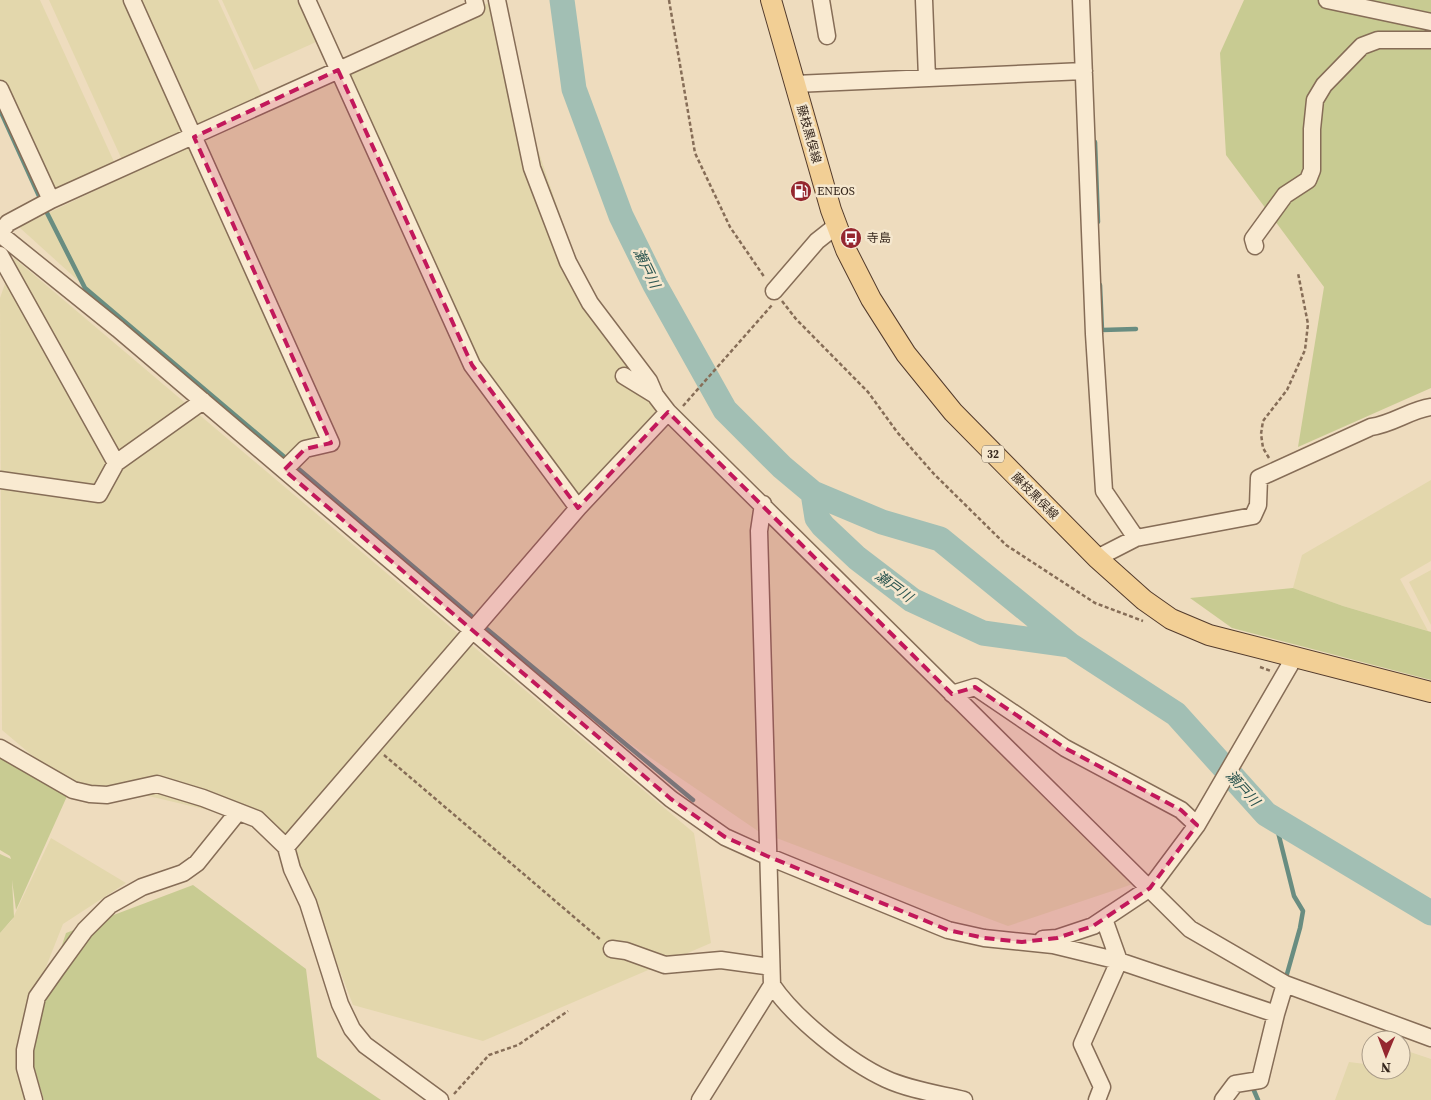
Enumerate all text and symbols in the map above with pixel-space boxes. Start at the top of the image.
street label: 藤枝黒俣線 [793,103,825,165]
fuel station icon: ENEOS [789,179,813,203]
place label: ENEOS [817,183,855,199]
bus stop icon: 寺島 [839,226,863,250]
place label: 寺島 [867,230,891,246]
water label: 瀬戸川 [629,245,666,293]
road number: 32 [982,446,1004,462]
street label: 藤枝黒俣線 [1008,469,1062,523]
water label: 瀬戸川 [871,566,918,608]
water label: 瀬戸川 [1222,766,1266,812]
north arrow [1361,1030,1411,1080]
text: N [1380,1058,1391,1078]

